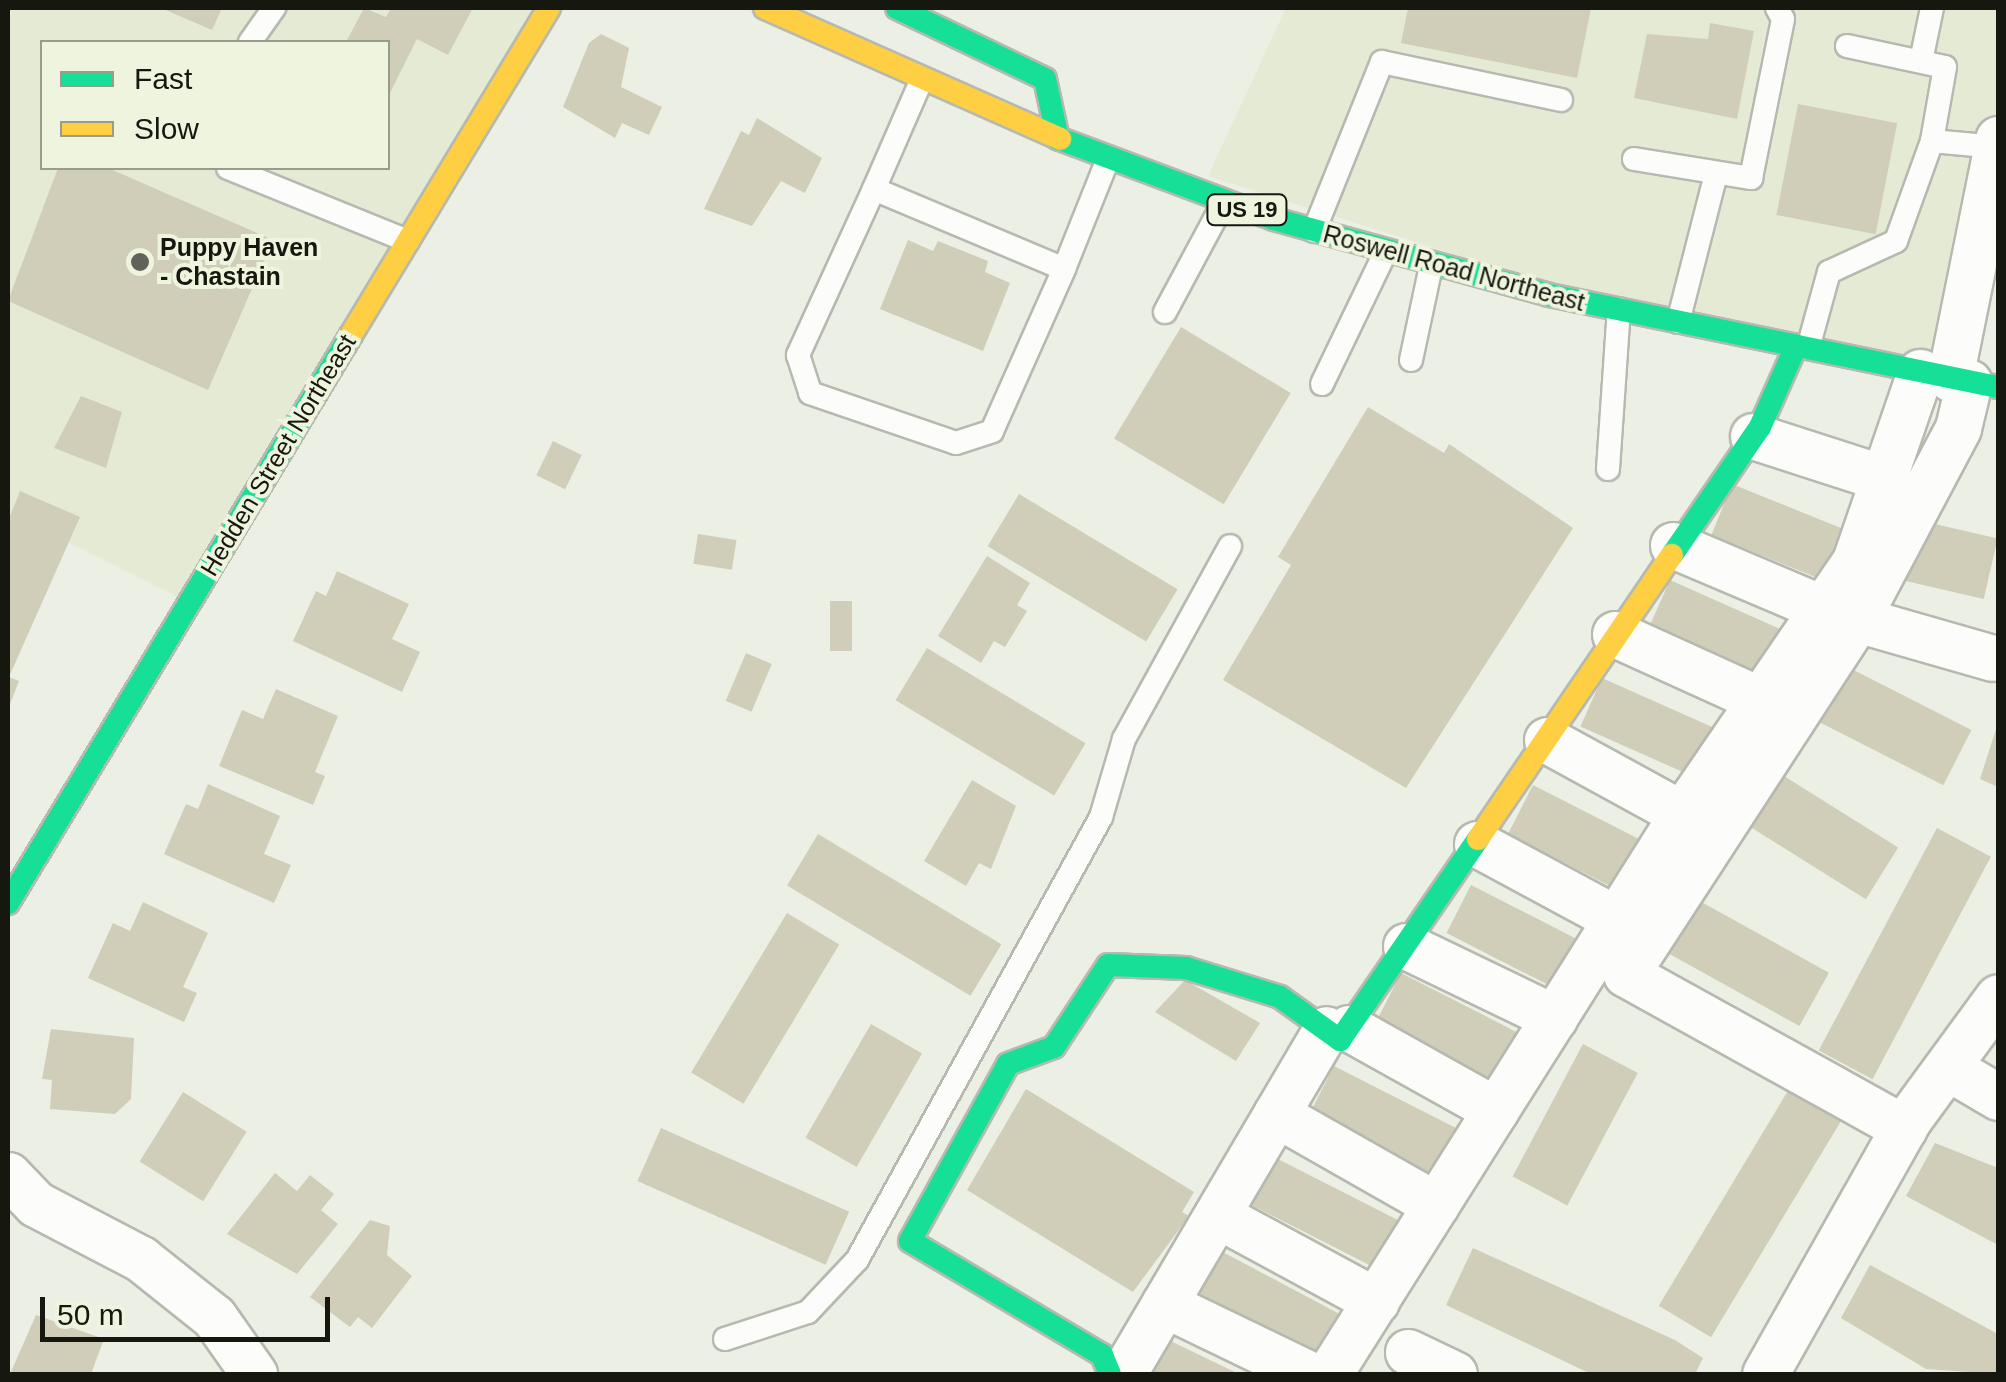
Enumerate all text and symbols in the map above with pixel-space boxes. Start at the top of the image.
legend [40,40,390,170]
text: Fast [134,62,192,95]
text: Slow [134,112,199,145]
road number: US 19 [1204,193,1290,227]
street label: Roswell Road Northeast [1320,219,1588,317]
place label: Puppy Haven - Chastain [160,233,318,292]
marker: Puppy Haven - Chastain [129,251,151,273]
street label: Hedden Street Northeast [194,329,362,581]
scale bar [45,1277,335,1339]
text: 50 m [57,1298,124,1331]

